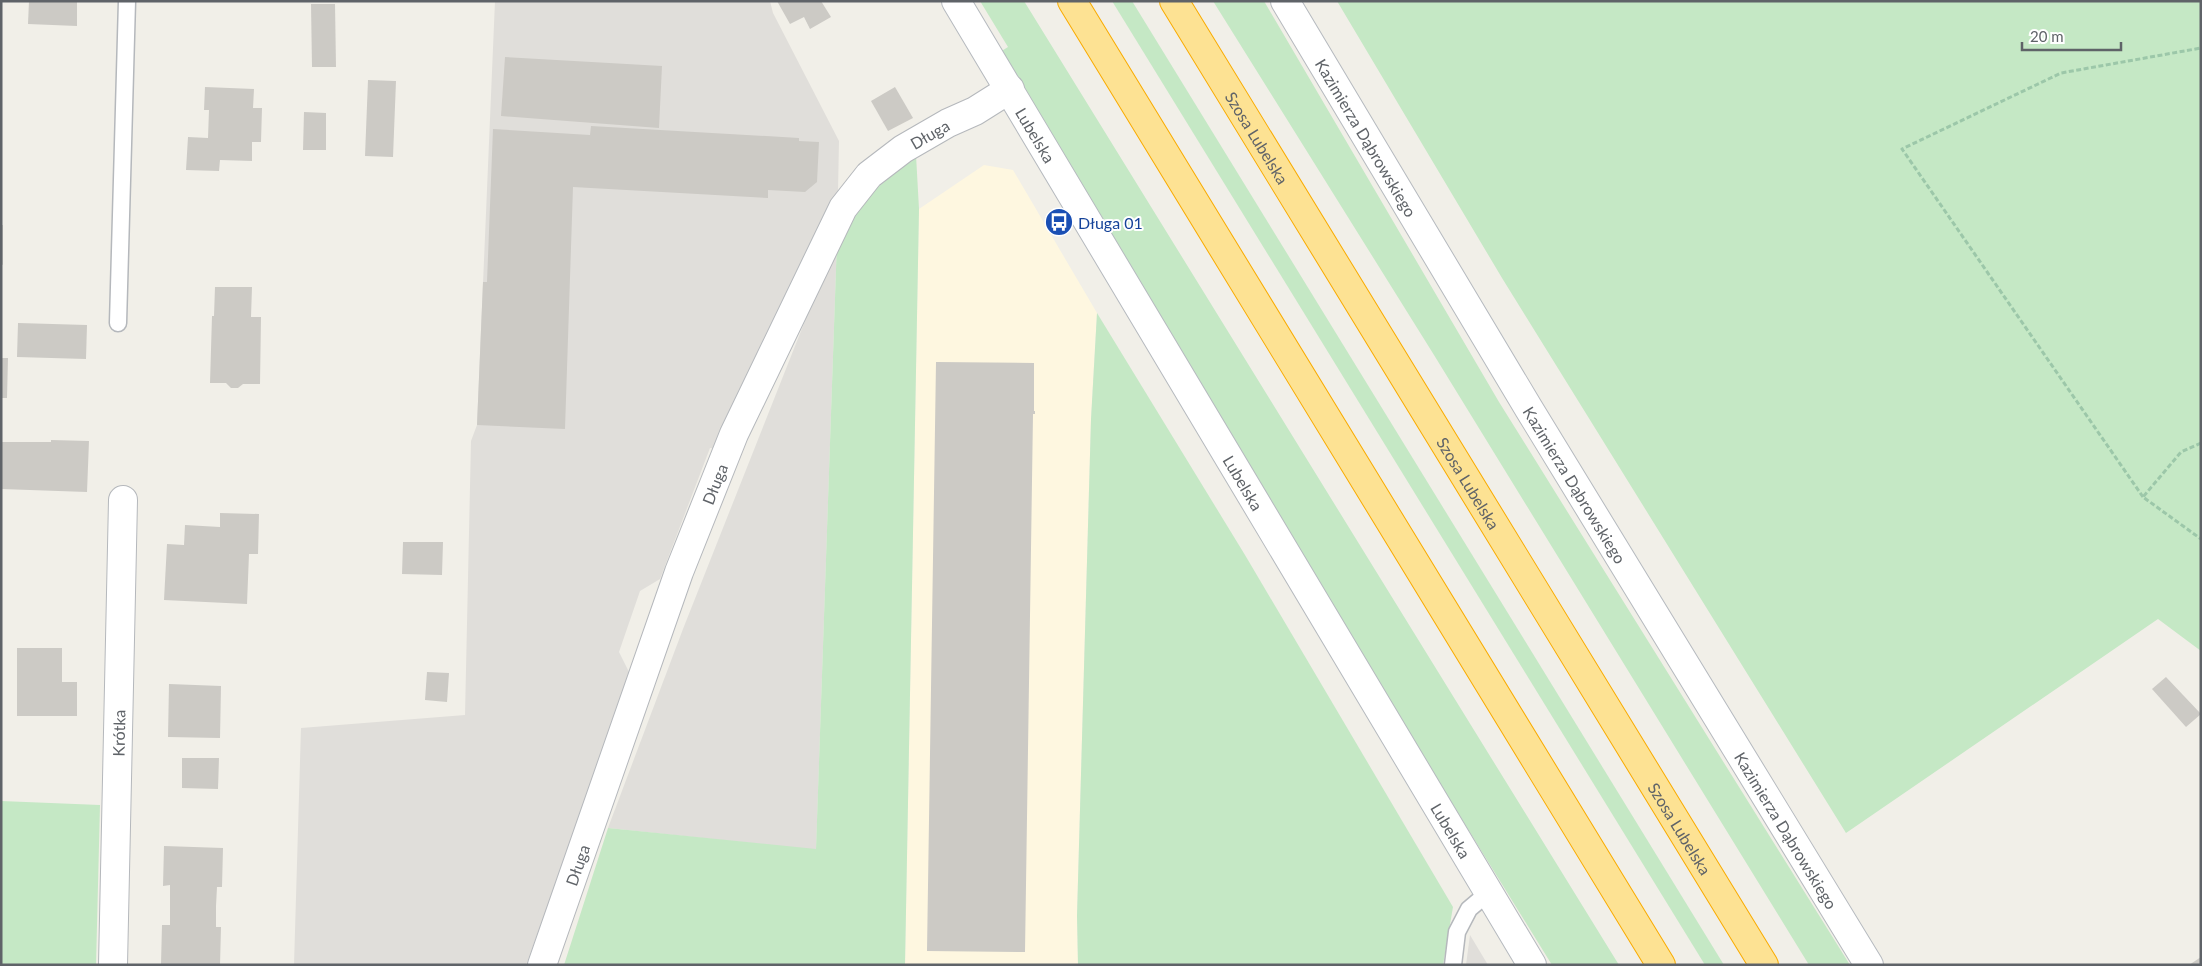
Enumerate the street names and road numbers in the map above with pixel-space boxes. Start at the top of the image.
street label: Kazimierza Dąbrowskiego [1312,55,1421,220]
street label: Szosa Lubelska [1222,88,1293,187]
street label: Lubelska [1012,104,1060,166]
street label: Długa [906,115,952,153]
street label: Kazimierza Dąbrowskiego [1520,403,1630,567]
street label: Szosa Lubelska [1434,433,1504,532]
street label: Lubelska [1220,452,1268,514]
street label: Długa [697,461,731,507]
street label: Krótka [108,709,128,757]
street label: Kazimierza Dąbrowskiego [1731,748,1842,912]
street label: Szosa Lubelska [1645,779,1716,878]
street label: Lubelska [1428,799,1475,861]
street label: Długa [561,842,593,888]

